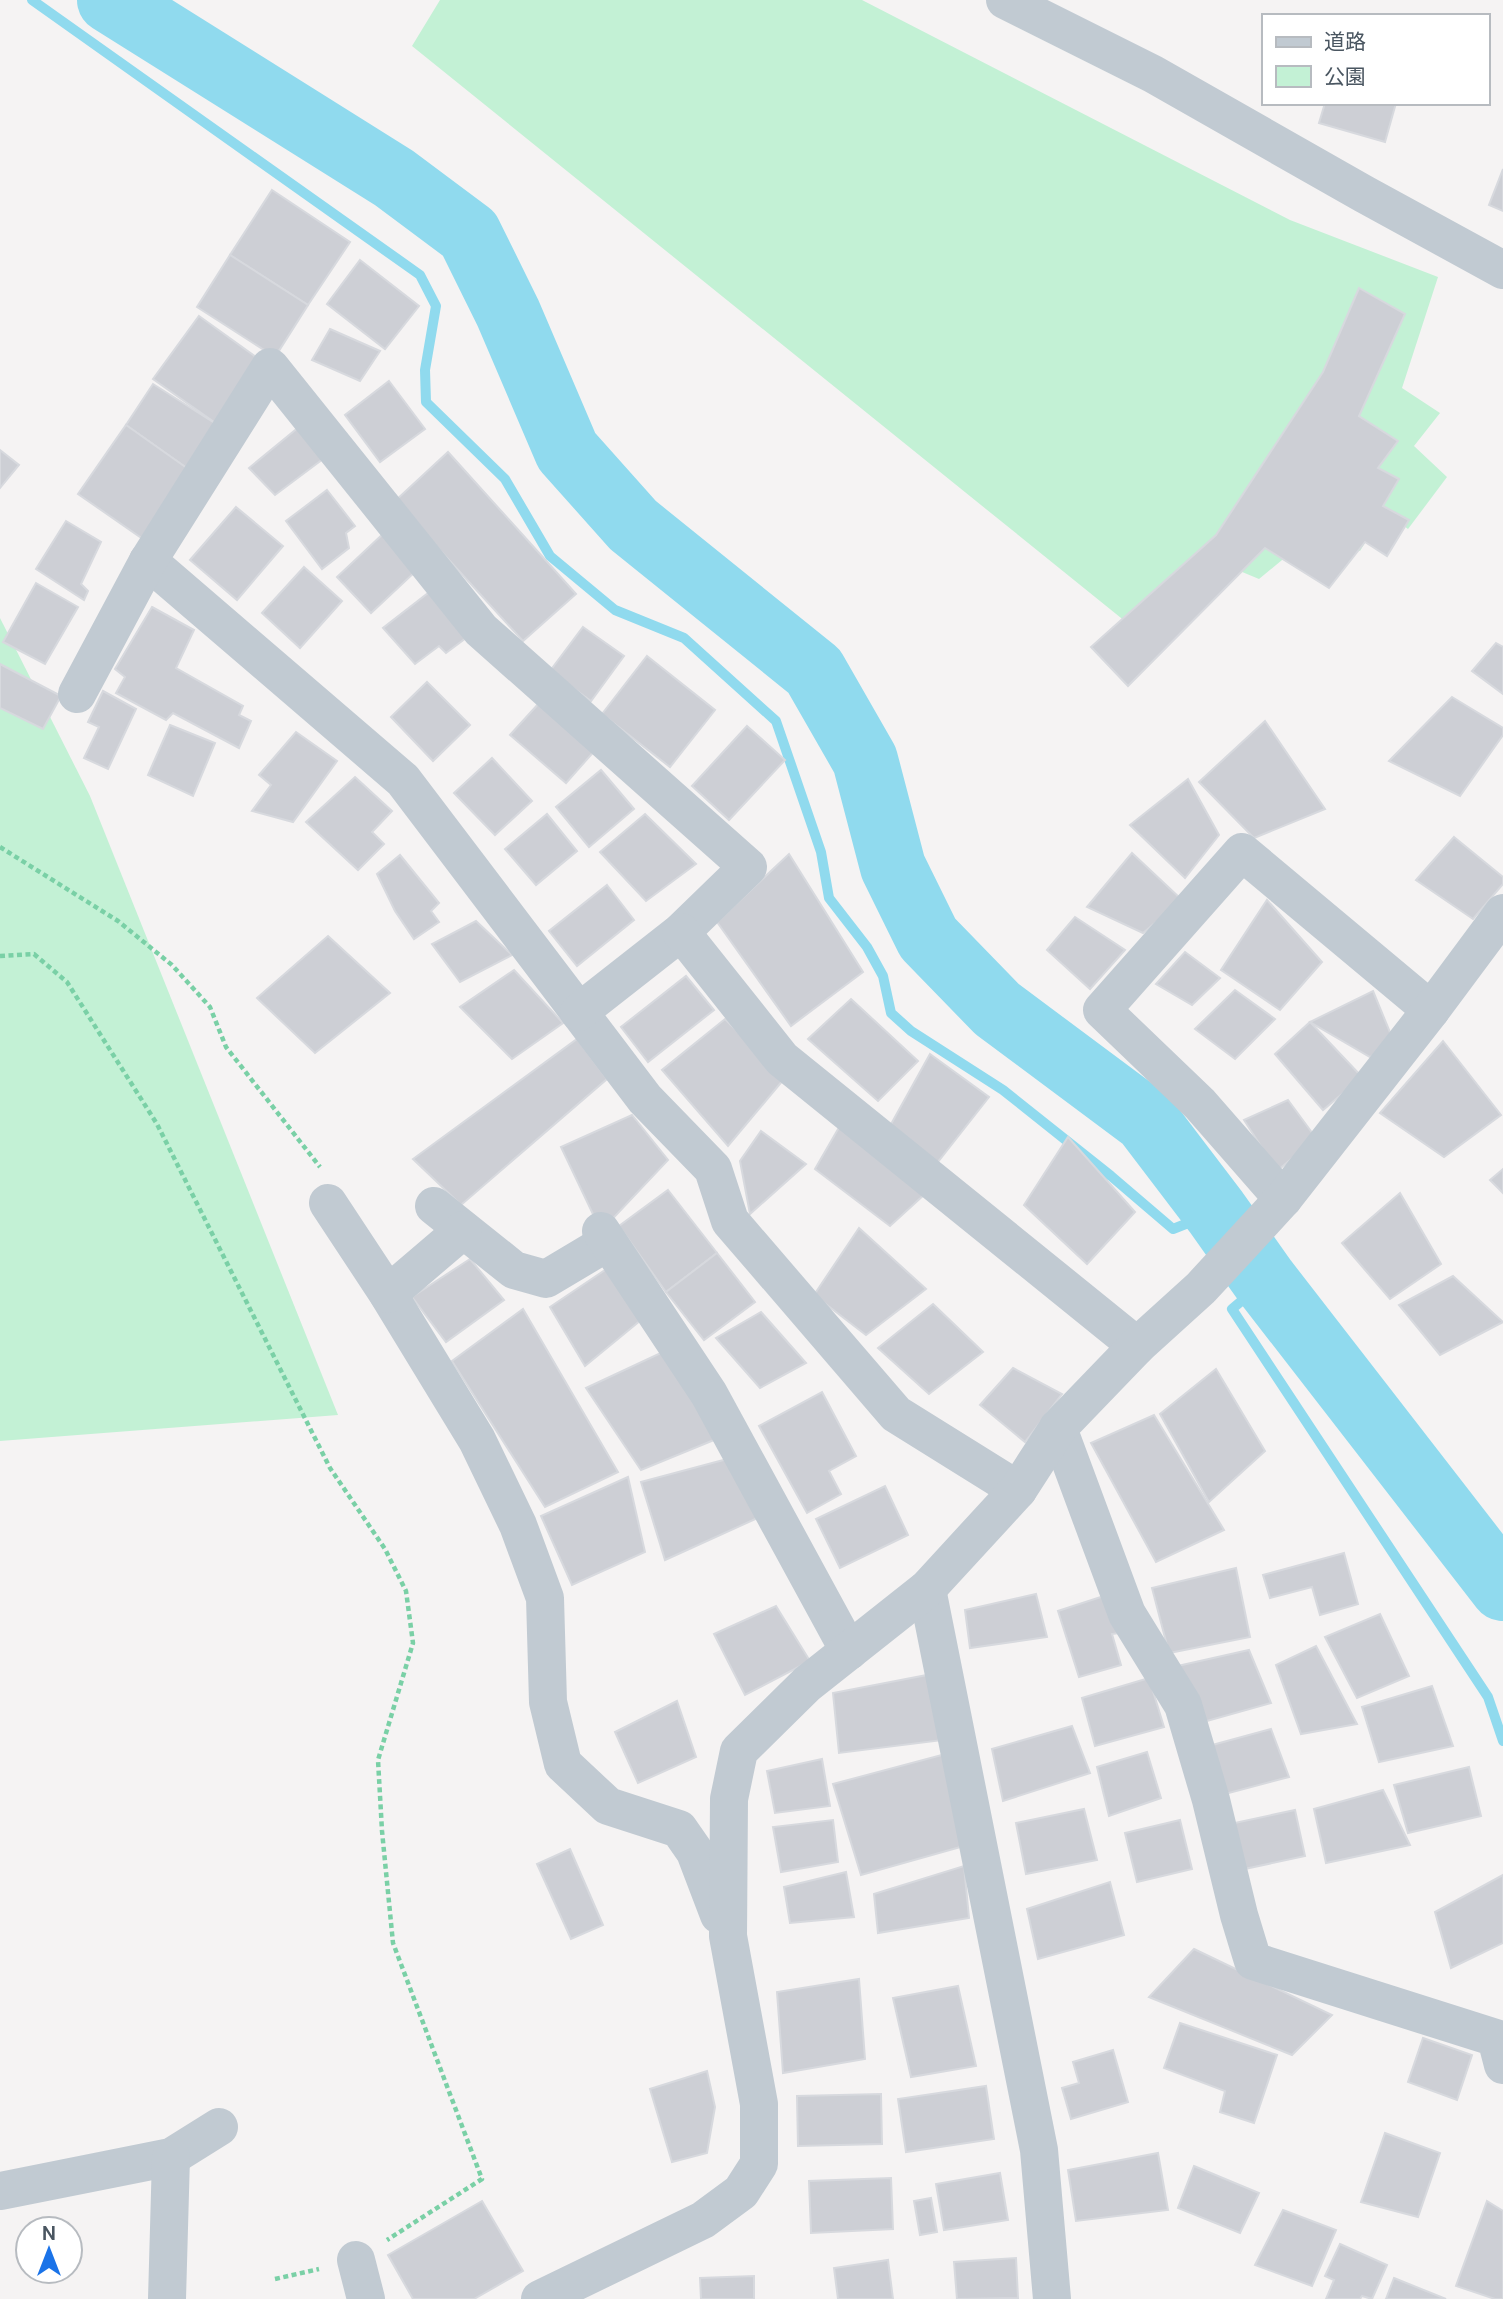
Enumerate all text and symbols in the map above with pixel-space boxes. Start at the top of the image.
legend [1262,14,1489,105]
text: 道路 [1324,28,1366,56]
text: 公園 [1324,63,1366,91]
north arrow [14,2215,84,2285]
text: N [42,2221,56,2246]

